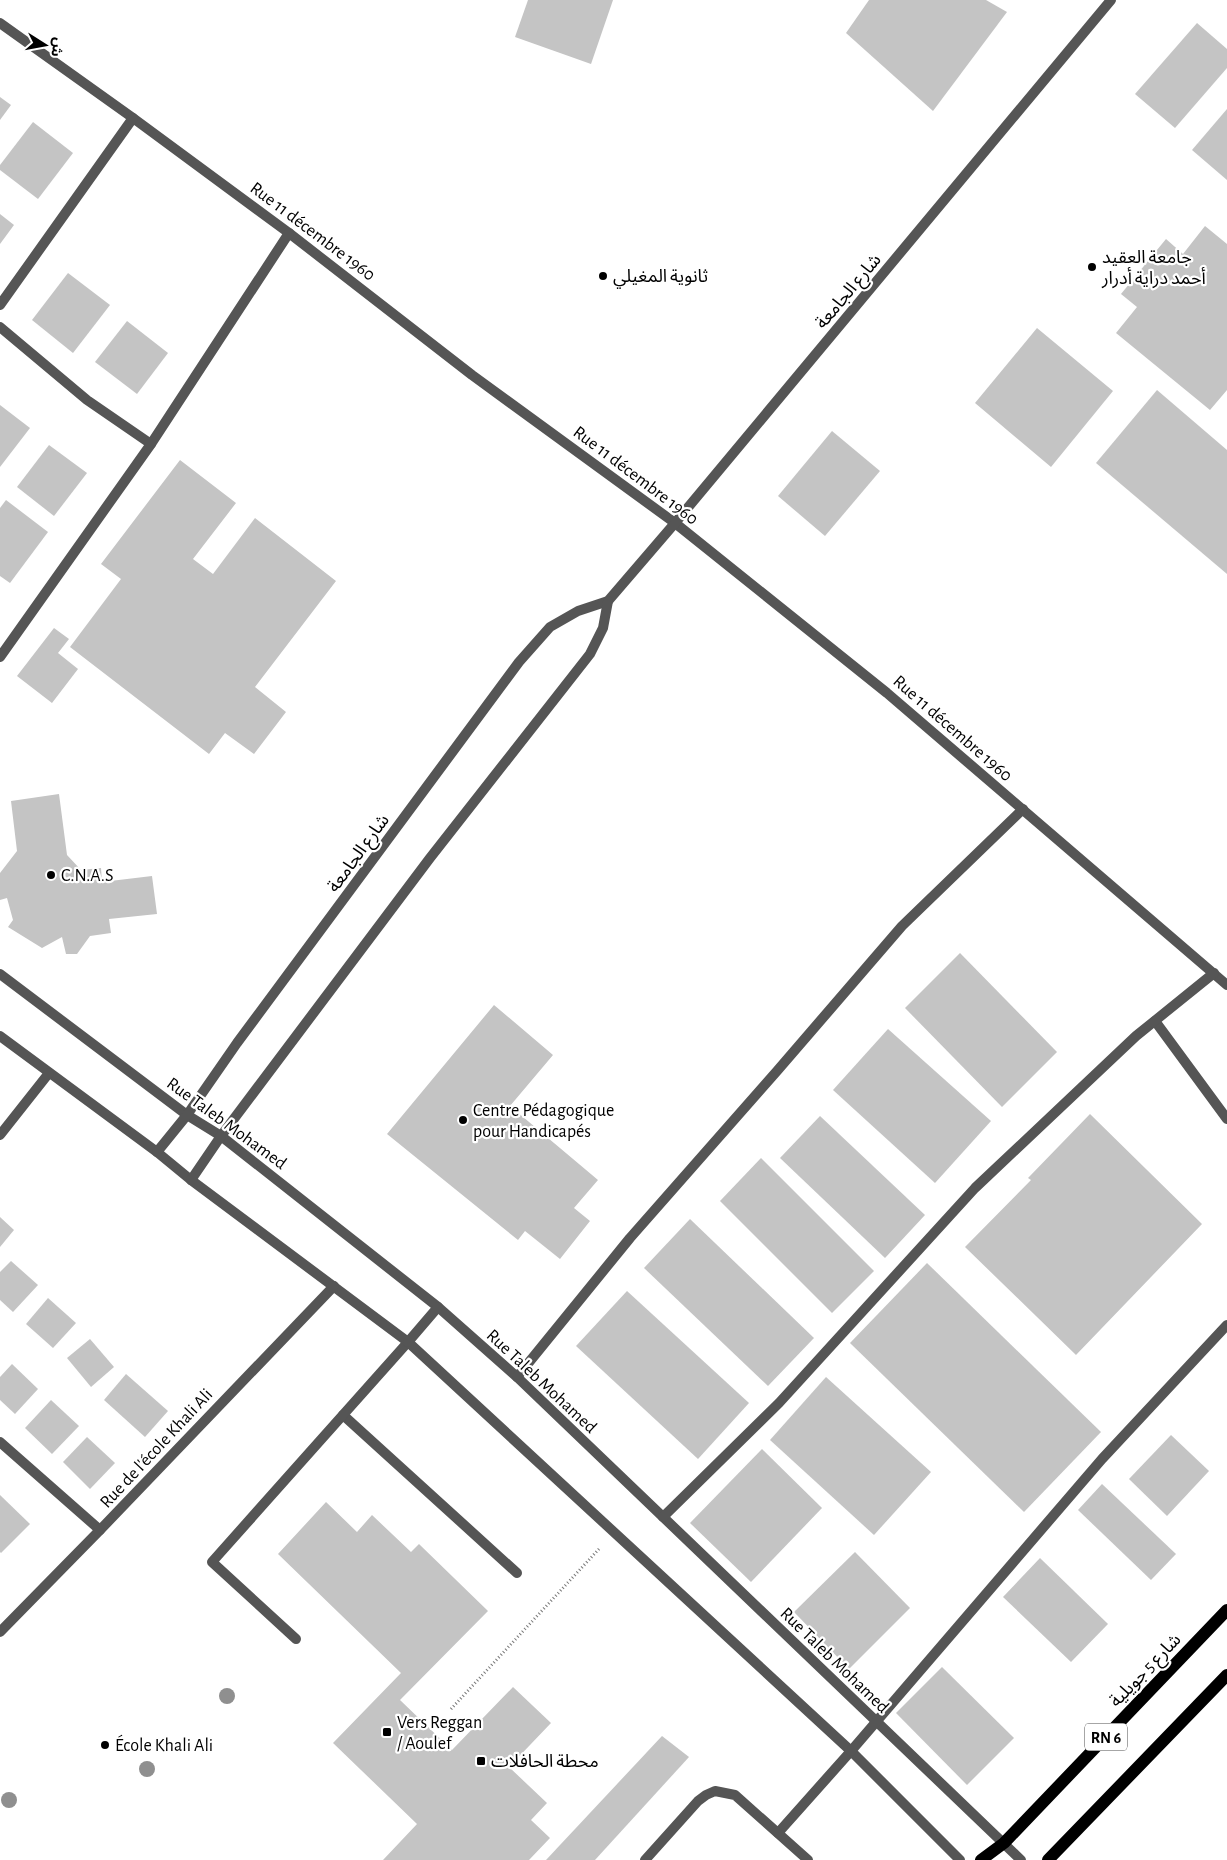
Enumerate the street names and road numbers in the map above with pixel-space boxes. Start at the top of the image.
street label: Rue 11 décembre 1960 [247,179,378,285]
street label: شارع الجامعة [813,251,888,335]
street label: Rue 11 décembre 1960 [570,423,701,529]
street label: Rue 11 décembre 1960 [889,672,1015,785]
street label: شارع الجامعة [325,811,396,898]
street label: Rue Taleb Mohamed [163,1074,290,1173]
street label: Rue Taleb Mohamed [483,1326,600,1437]
street label: Rue de l'école Khali Ali [97,1386,216,1512]
street label: Rue Taleb Mohamed [777,1605,892,1717]
street label: شارع 5 جويلية [1107,1631,1188,1714]
road number: RN 6 [1085,1724,1127,1750]

